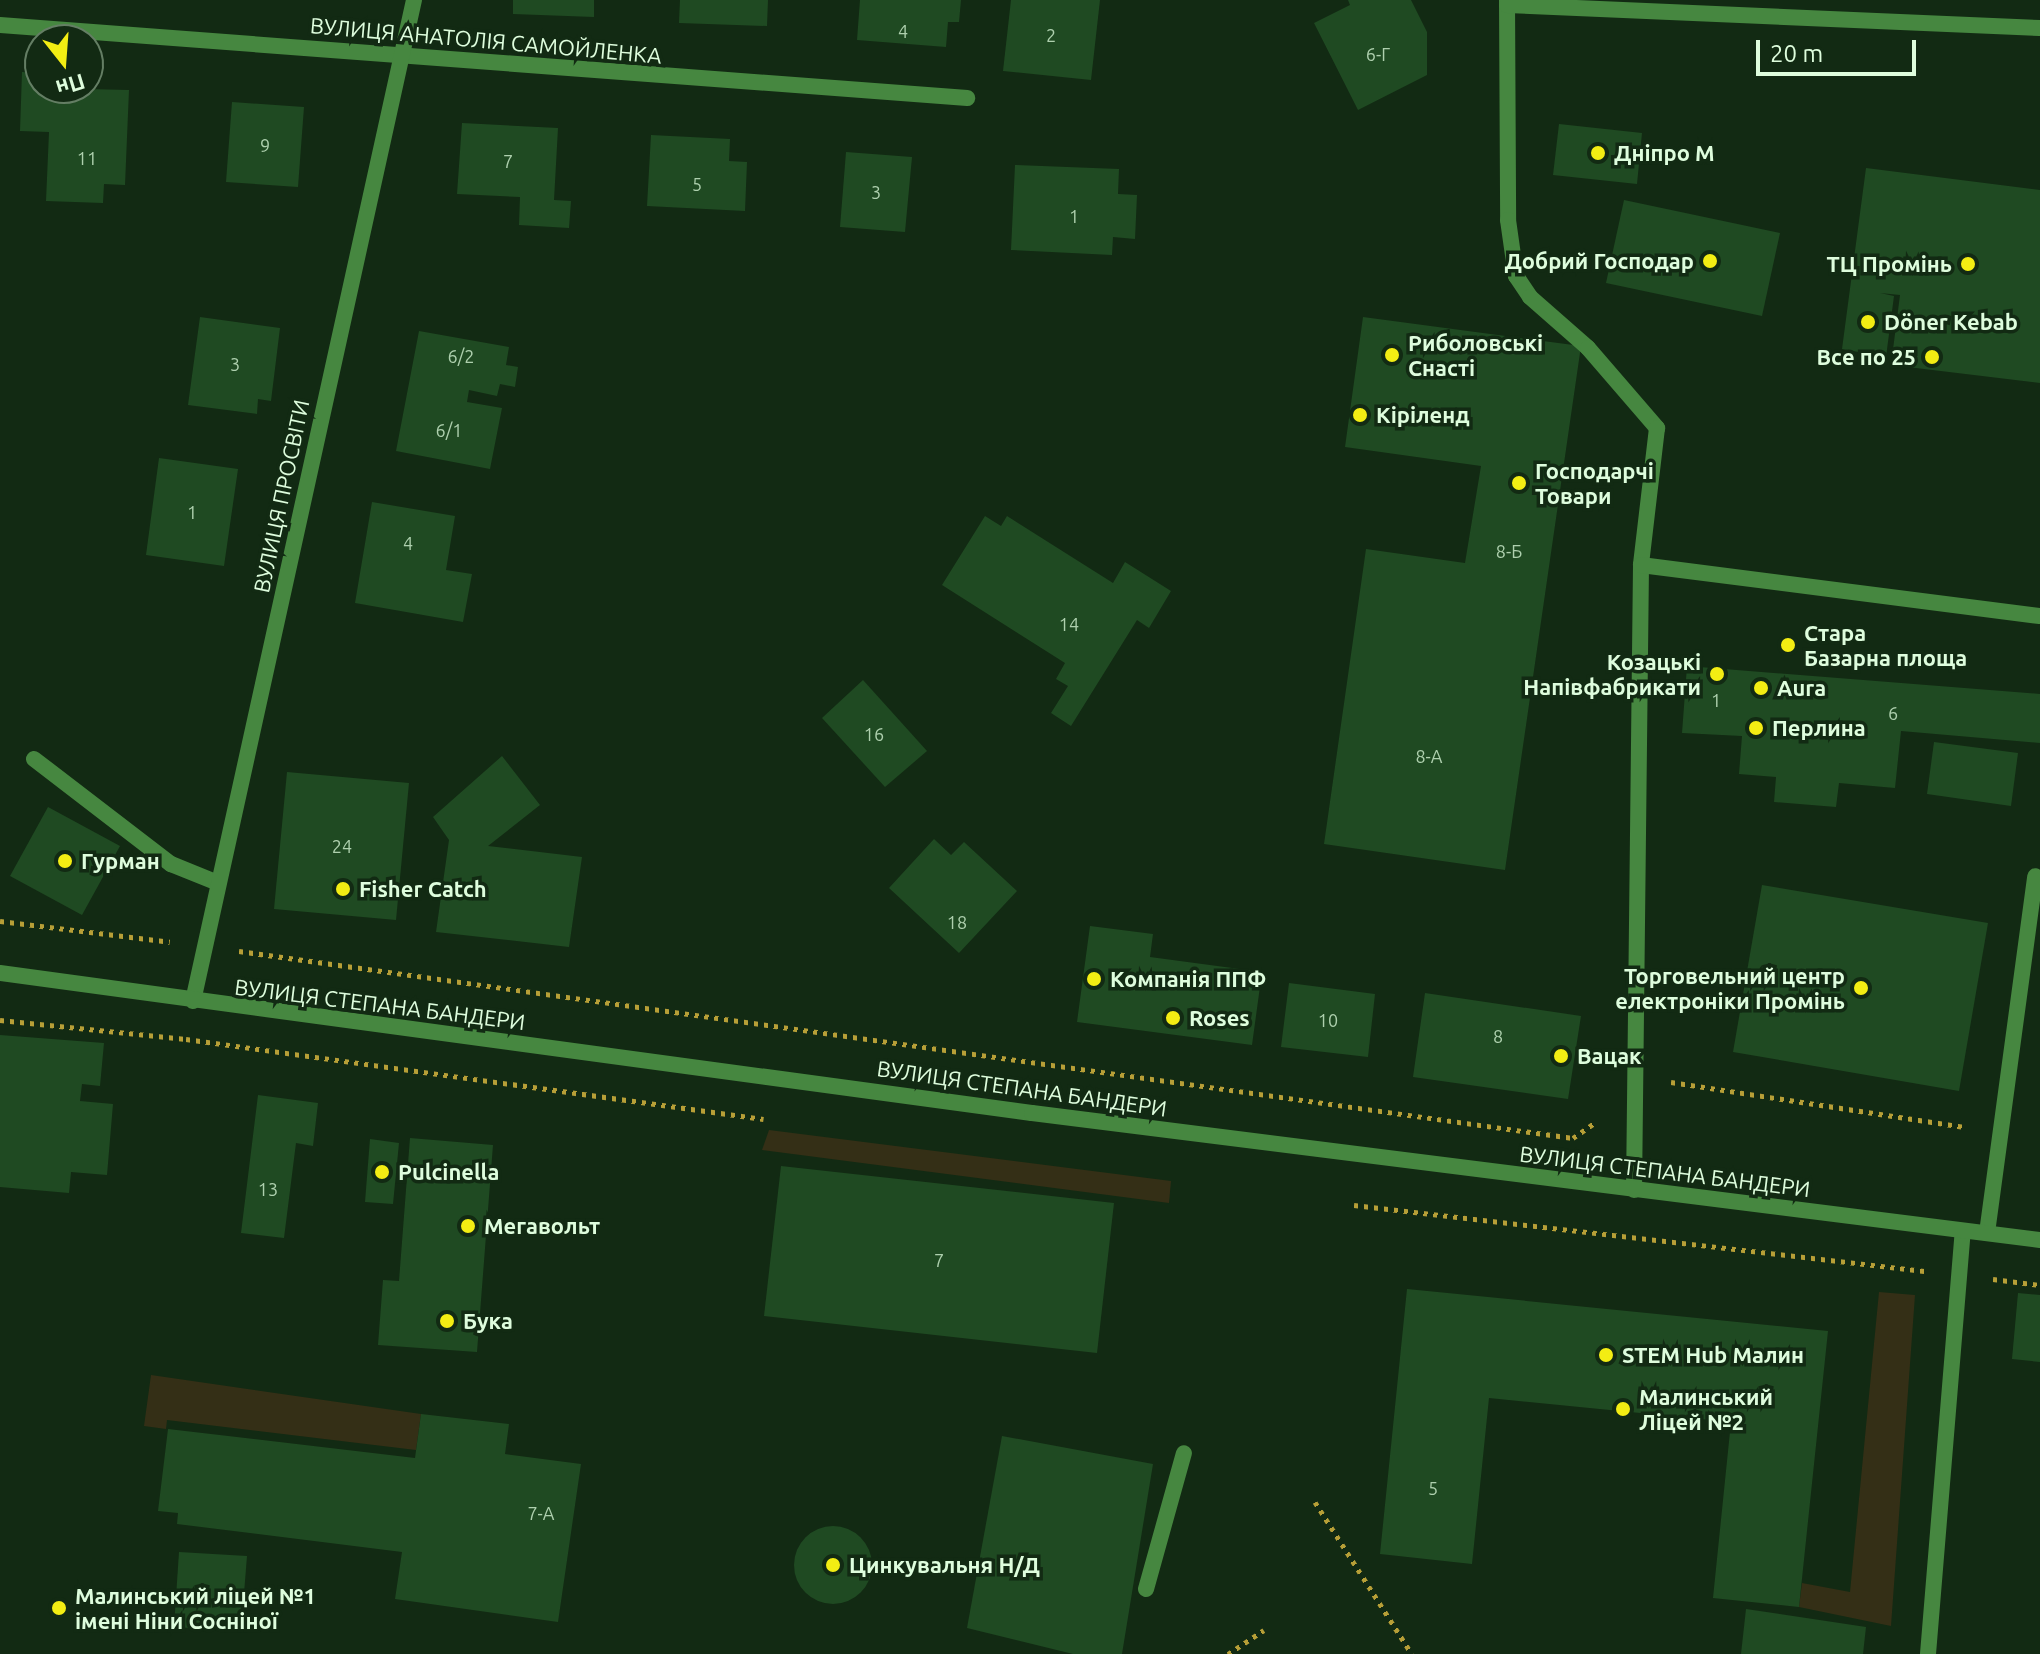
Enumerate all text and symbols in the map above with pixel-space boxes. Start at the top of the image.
street label: ВУЛИЦЯ АНАТОЛІЯ САМОЙЛЕНКА [309,11,663,69]
house number: 4 [898,20,908,42]
north arrow [24,24,104,104]
house number: 2 [1046,24,1056,46]
scale bar [1760,24,1920,74]
text: 20 m [1770,40,1823,67]
house number: 6-Г [1366,43,1390,65]
text: Пн [53,69,88,102]
house number: 9 [260,134,270,156]
place label: Дніпро М [1614,140,1715,166]
marker: Дніпро М [1589,144,1607,162]
house number: 11 [77,147,97,169]
house number: 7 [503,150,513,172]
house number: 5 [692,173,702,195]
house number: 3 [871,181,881,203]
house number: 1 [1069,205,1079,227]
place label: Добрий Господар [1504,248,1694,274]
place label: ТЦ Промінь [1827,251,1952,277]
marker: Добрий Господар [1701,252,1719,270]
marker: ТЦ Промінь [1959,255,1977,273]
place label: Döner Kebab [1884,309,2018,335]
marker: Döner Kebab [1859,313,1877,331]
place label: Риболовські Снасті [1408,329,1543,380]
place label: Все по 25 [1817,344,1916,370]
house number: 6/2 [448,345,474,367]
marker: Риболовські Снасті [1383,346,1401,364]
marker: Все по 25 [1923,348,1941,366]
house number: 3 [230,353,240,375]
street label: ВУЛИЦЯ ПРОСВІТИ [248,397,314,595]
place label: Кіріленд [1376,402,1470,428]
marker: Кіріленд [1351,406,1369,424]
house number: 6/1 [436,419,462,441]
place label: Господарчі Товари [1535,457,1654,508]
marker: Господарчі Товари [1510,474,1528,492]
house number: 1 [187,501,197,523]
house number: 4 [403,532,413,554]
house number: 8-Б [1496,540,1522,562]
house number: 14 [1059,613,1079,635]
place label: Стара Базарна площа [1804,619,1967,670]
marker: Стара Базарна площа [1779,636,1797,654]
place label: Козацькі Напівфабрикати [1523,648,1701,700]
marker: Козацькі Напівфабрикати [1708,665,1726,683]
place label: Aura [1777,675,1826,701]
marker: Aura [1752,679,1770,697]
house number: 1 [1711,689,1721,711]
house number: 6 [1888,702,1898,724]
place label: Перлина [1772,715,1866,741]
marker: Перлина [1747,719,1765,737]
house number: 16 [864,723,884,745]
house number: 8-А [1415,745,1443,767]
house number: 24 [332,835,352,857]
place label: Гурман [81,848,160,874]
marker: Гурман [56,852,74,870]
place label: Fisher Catch [359,876,487,902]
marker: Fisher Catch [334,880,352,898]
house number: 18 [947,911,967,933]
place label: Торговельний центр електроніки Промінь [1615,962,1845,1014]
place label: Компанія ППФ [1110,966,1266,992]
marker: Компанія ППФ [1085,970,1103,988]
street label: ВУЛИЦЯ СТЕПАНА БАНДЕРИ [233,973,527,1035]
marker: Торговельний центр електроніки Промінь [1852,979,1870,997]
place label: Roses [1189,1005,1250,1031]
marker: Roses [1164,1009,1182,1027]
house number: 10 [1318,1009,1338,1031]
house number: 8 [1493,1025,1503,1047]
place label: Вацак [1577,1043,1642,1069]
marker: Вацак [1552,1047,1570,1065]
street label: ВУЛИЦЯ СТЕПАНА БАНДЕРИ [875,1055,1169,1121]
street label: ВУЛИЦЯ СТЕПАНА БАНДЕРИ [1518,1140,1812,1202]
place label: Pulcinella [398,1159,499,1185]
marker: Pulcinella [373,1163,391,1181]
house number: 13 [258,1178,278,1200]
place label: Мегавольт [484,1213,600,1239]
marker: Мегавольт [459,1217,477,1235]
house number: 7 [934,1249,944,1271]
place label: Бука [463,1308,513,1334]
marker: Бука [438,1312,456,1330]
place label: STEM Hub Малин [1622,1342,1804,1368]
marker: STEM Hub Малин [1597,1346,1615,1364]
place label: Малинський Ліцей №2 [1639,1383,1773,1434]
marker: Малинський Ліцей №2 [1614,1400,1632,1418]
house number: 5 [1428,1477,1438,1499]
house number: 7-А [527,1502,555,1524]
place label: Цинкувальня Н/Д [849,1552,1040,1578]
marker: Цинкувальня Н/Д [824,1556,842,1574]
place label: Малинський ліцей №1 імені Ніни Сосніної [75,1582,316,1634]
marker: Малинський ліцей №1 імені Ніни Сосніної [50,1599,68,1617]

